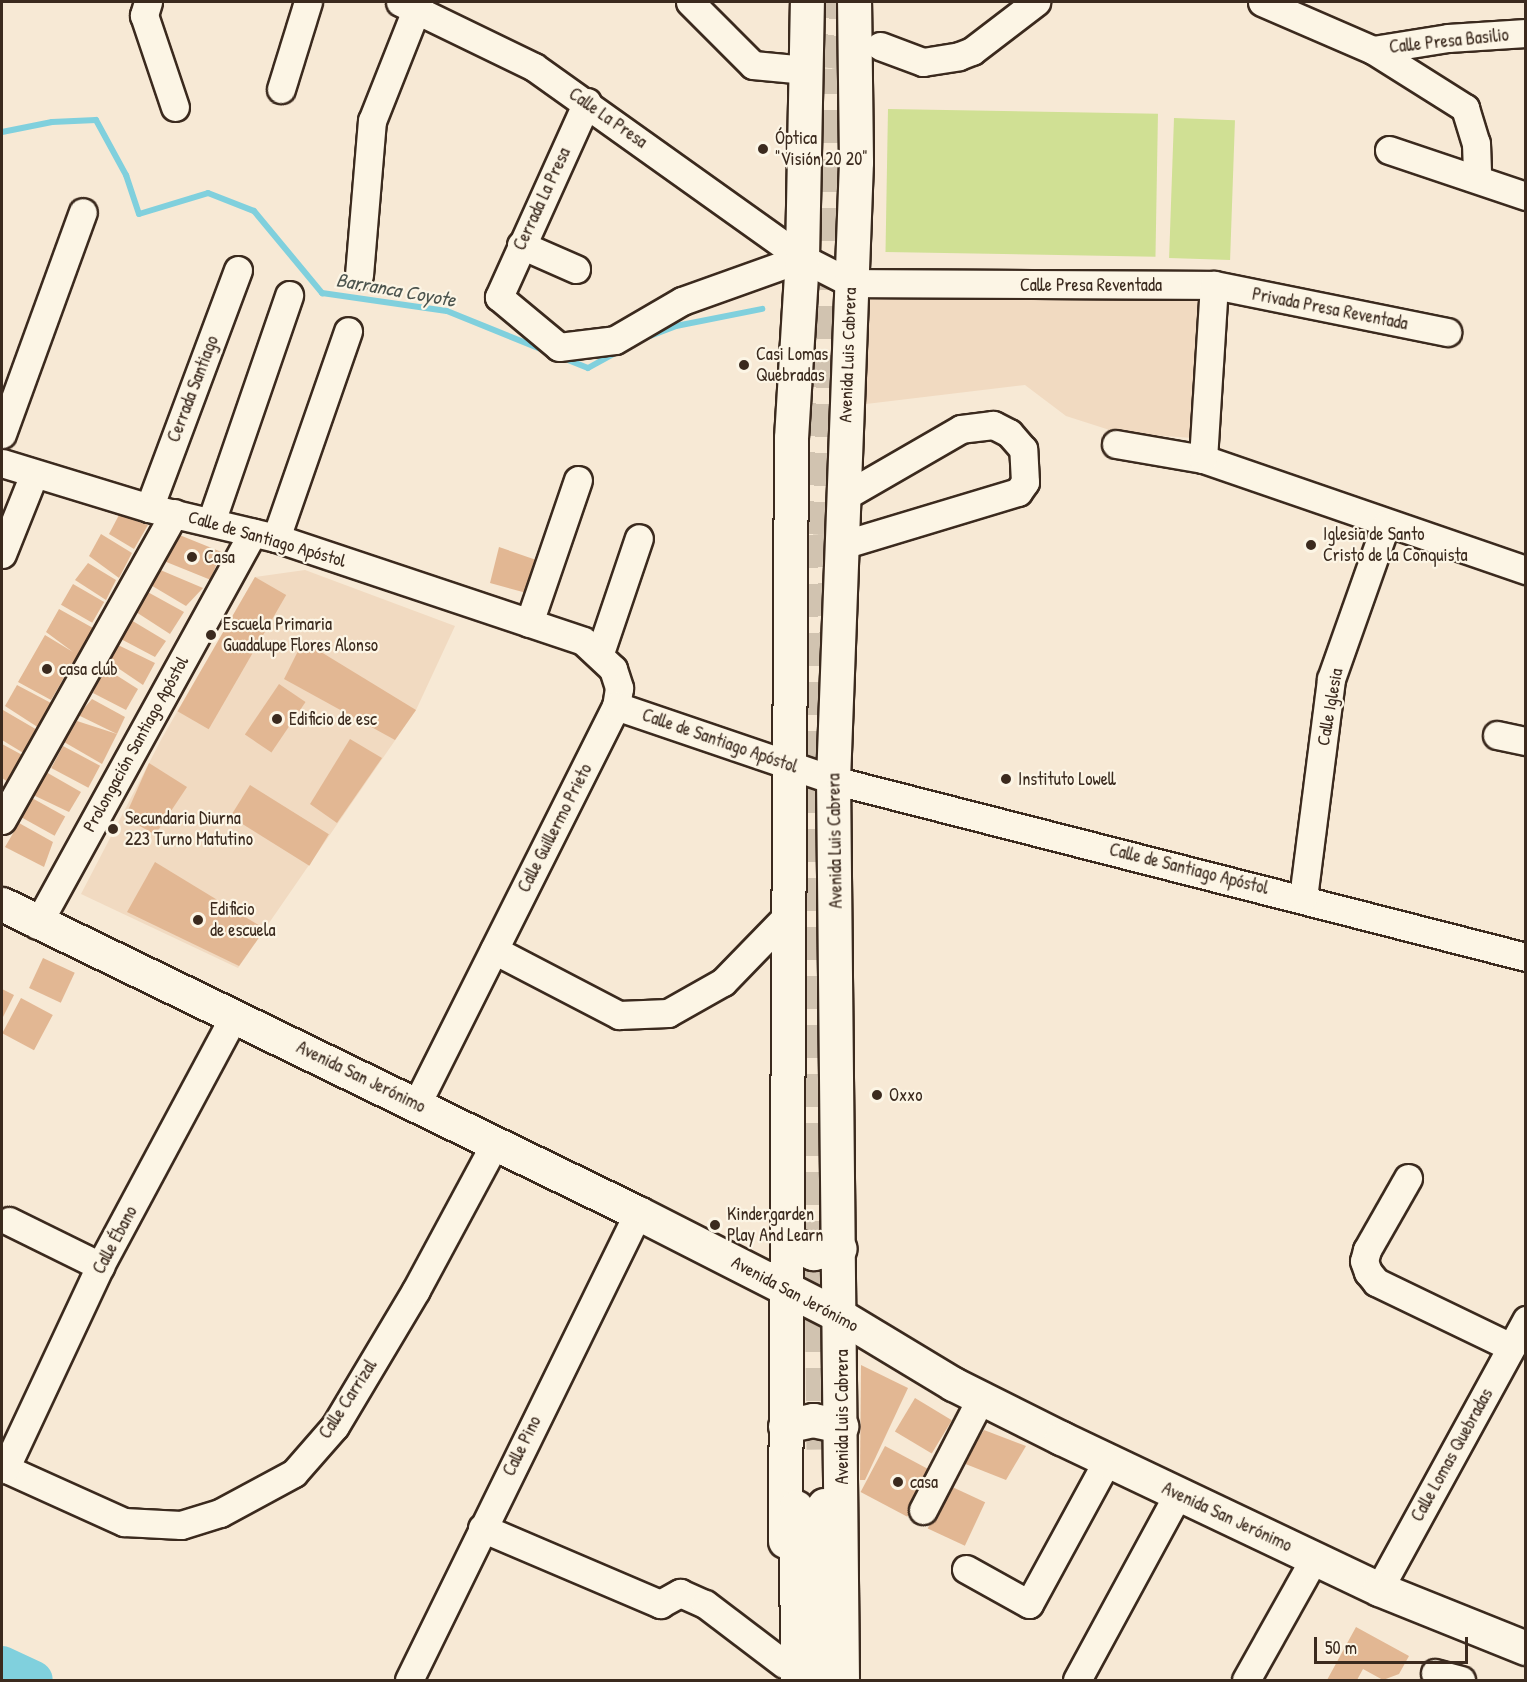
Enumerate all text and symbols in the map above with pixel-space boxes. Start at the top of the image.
street label: Calle Presa Basilio [1388,24,1510,58]
street label: Calle La Presa [565,83,651,153]
place label: Óptica "Visión 20 20" [775,128,868,170]
marker: Óptica "Visión 20 20" [756,142,770,156]
street label: Cerrada La Presa [509,144,575,254]
water label: Barranca Coyote [334,267,458,311]
street label: Calle Presa Reventada [1020,274,1162,296]
street label: Privada Presa Reventada [1250,283,1410,335]
street label: Avenida Luis Cabrera [835,287,861,423]
street label: Cerrada Santiago [163,333,223,445]
place label: Casi Lomas Quebradas [756,344,828,386]
marker: Casi Lomas Quebradas [737,358,751,372]
street label: Calle de Santiago Apóstol [186,506,348,572]
place label: Iglesia de Santo Cristo de la Conquista [1323,524,1468,566]
marker: Iglesia de Santo Cristo de la Conquista [1304,538,1318,552]
place label: Casa [204,546,235,568]
marker: Casa [185,550,199,564]
place label: Escuela Primaria Guadalupe Flores Alonso [223,614,378,656]
marker: Escuela Primaria Guadalupe Flores Alonso [204,628,218,642]
street label: Prolongación Santiago Apóstol [79,652,193,836]
place label: casa club [59,658,118,680]
marker: casa club [40,662,54,676]
street label: Calle Iglesia [1313,667,1347,747]
street label: Calle de Santiago Apóstol [639,704,801,778]
place label: Edificio de esc [289,708,377,730]
marker: Edificio de esc [270,712,284,726]
street label: Calle Guillermo Prieto [513,760,597,896]
place label: Instituto Lowell [1018,768,1116,790]
marker: Instituto Lowell [999,772,1013,786]
street label: Avenida Luis Cabrera [823,773,847,909]
place label: Secundaria Diurna 223 Turno Matutino [125,808,253,850]
marker: Secundaria Diurna 223 Turno Matutino [106,822,120,836]
street label: Calle de Santiago Apóstol [1107,839,1271,899]
place label: Edificio de escuela [210,899,276,942]
marker: Edificio de escuela [191,913,205,927]
street label: Avenida San Jerónimo [293,1036,429,1118]
place label: Oxxo [889,1084,922,1106]
marker: Oxxo [870,1088,884,1102]
street label: Calle Ébano [88,1202,142,1278]
place label: Kindergarden Play And Learn [727,1204,823,1246]
marker: Kindergarden Play And Learn [708,1218,722,1232]
street label: Avenida San Jerónimo [728,1251,862,1337]
street label: Avenida Luis Cabrera [831,1350,853,1484]
street label: Calle Carrizal [314,1355,382,1443]
street label: Calle Lomas Quebradas [1406,1385,1498,1525]
street label: Calle Pino [498,1412,546,1480]
place label: casa [910,1471,938,1493]
marker: casa [891,1475,905,1489]
street label: Avenida San Jerónimo [1159,1477,1295,1557]
scale bar [1317,1625,1472,1663]
text: 50 m [1325,1635,1357,1660]

